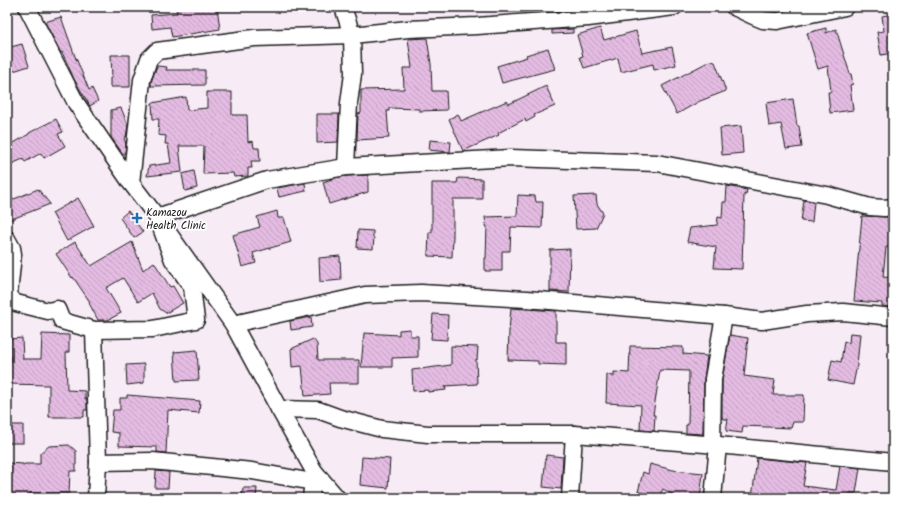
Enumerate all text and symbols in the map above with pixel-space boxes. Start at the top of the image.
place label: Kamazou Health Clinic [146,204,206,235]
marker: Kamazou Health Clinic [131,212,143,224]

